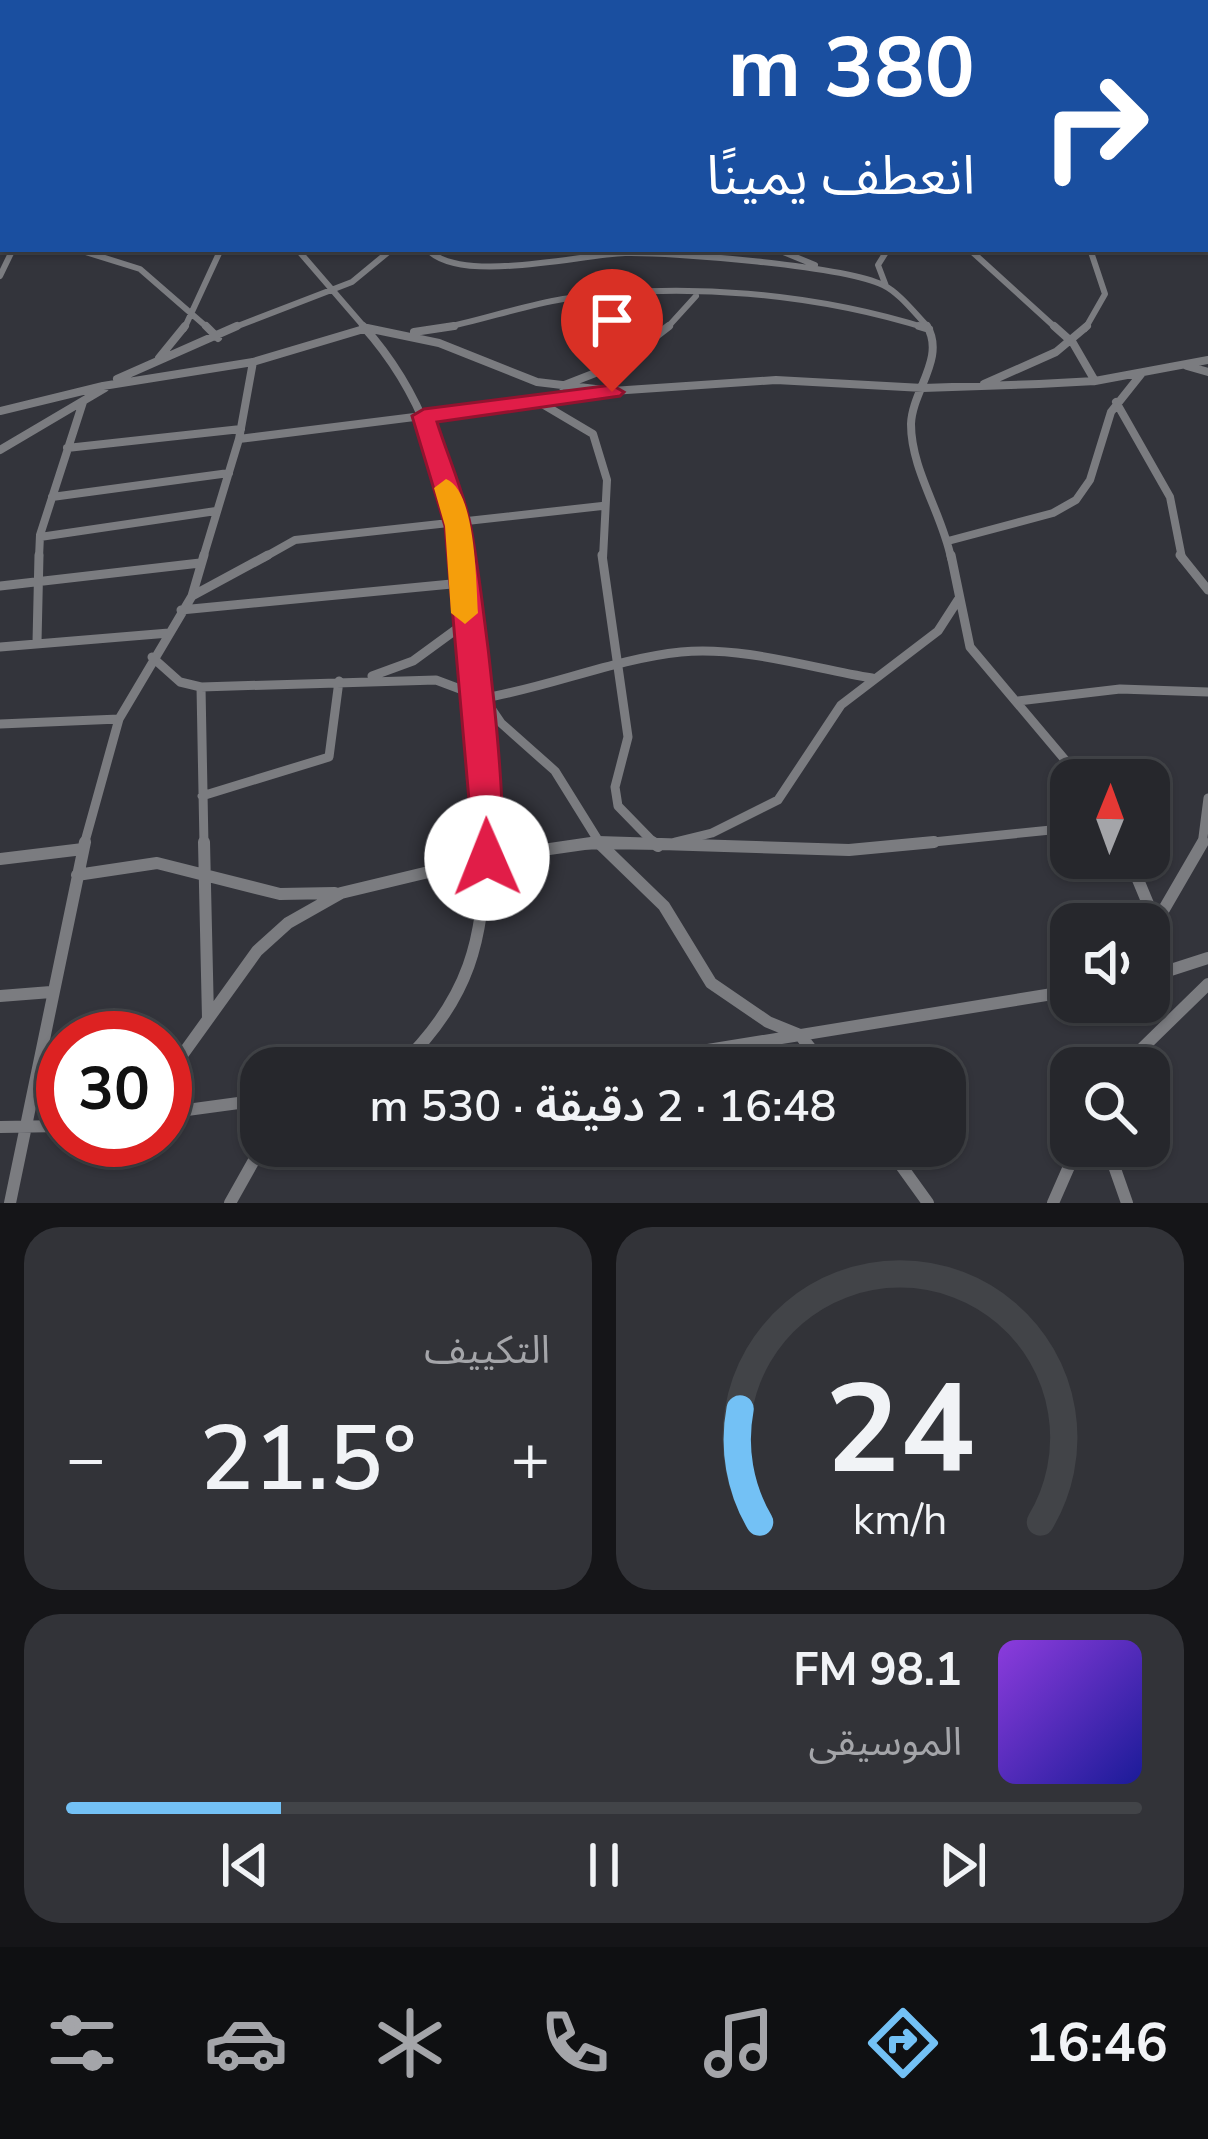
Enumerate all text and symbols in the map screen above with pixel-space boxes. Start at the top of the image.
text: 380 m [727,11,975,126]
icon: right [1017,48,1173,204]
text: انعطف يمينًا [706,139,975,213]
pin [561,269,663,392]
icon: arrive [579,287,645,353]
north arrow [1050,759,1170,879]
map controls [1050,759,1170,1167]
position arrow [424,795,550,921]
button: sound [1050,903,1170,1023]
speed limit sign: 30 [36,1011,192,1167]
button: search [1050,1047,1170,1167]
text: 16:48 · 2 دقيقة · 530 m [369,1076,837,1137]
text: التكييف [424,1324,550,1377]
text: 24 [825,1345,975,1515]
text: 21.5° [199,1398,417,1521]
text: − [66,1414,106,1504]
text: + [510,1414,550,1504]
text: km/h [853,1490,947,1548]
text: 98.1 FM [793,1640,962,1701]
text: الموسيقى [808,1716,962,1769]
icon: previous [212,1832,278,1898]
icon: pause [571,1832,637,1898]
icon: next [930,1832,996,1898]
icon: filters [40,2001,124,2085]
icon: car [204,2001,288,2085]
icon: climate [368,2001,452,2085]
icon: phone [533,2001,617,2085]
icon: music [697,2001,781,2085]
icon: directions [861,2001,945,2085]
text: 16:46 [1025,2006,1168,2080]

